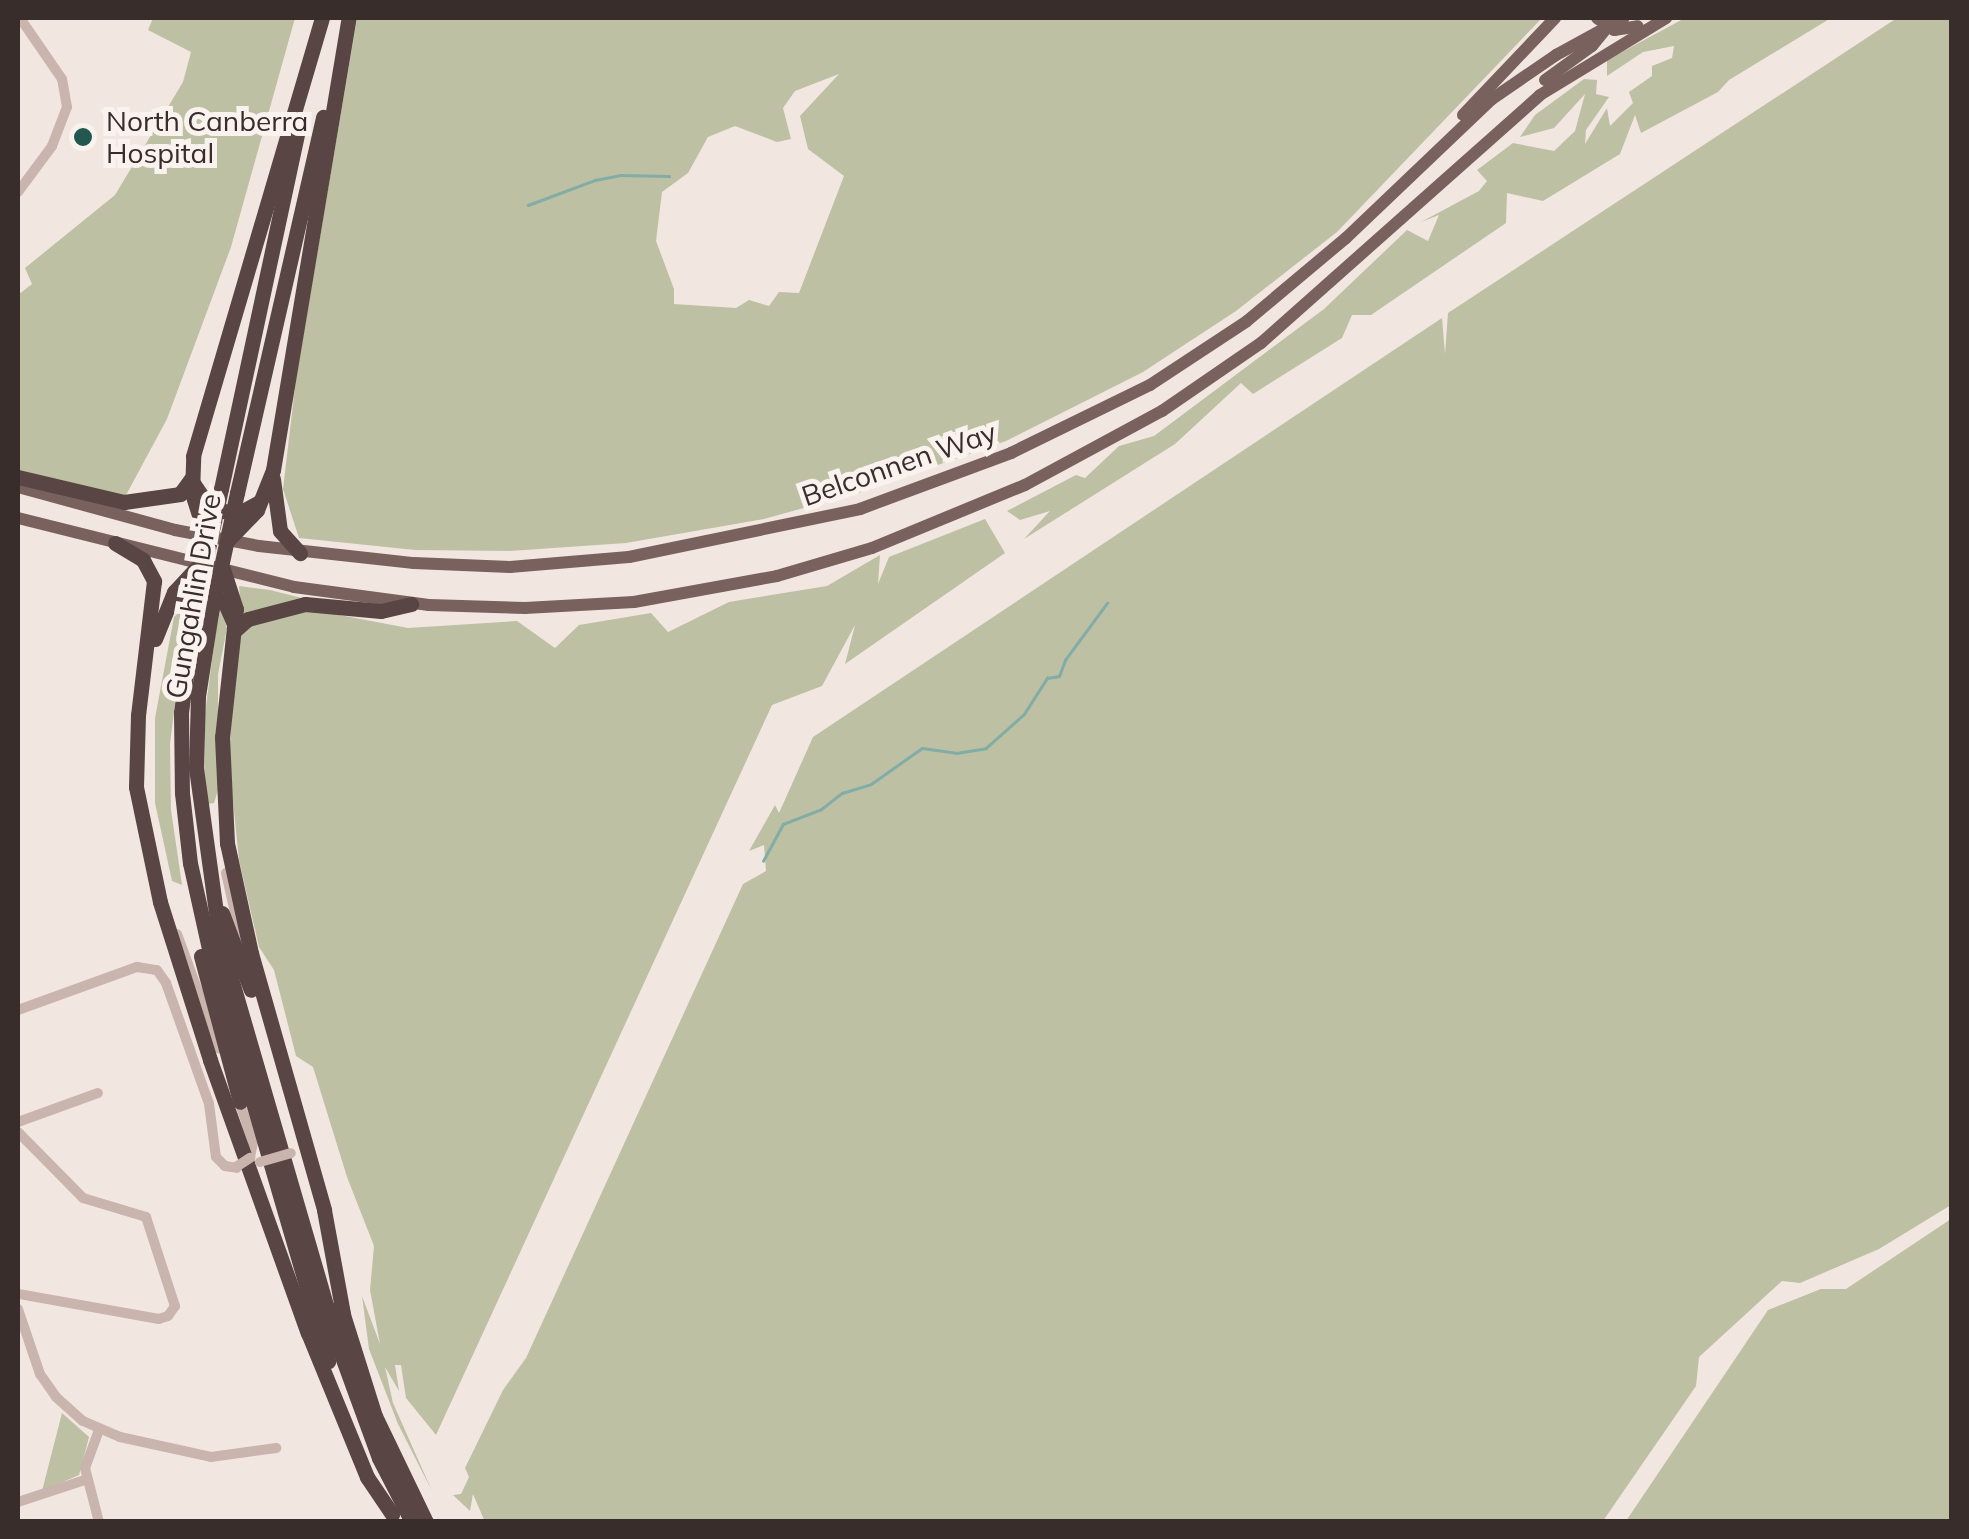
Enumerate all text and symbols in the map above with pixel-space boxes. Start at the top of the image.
place label: North Canberra Hospital [106,104,308,170]
marker: North Canberra Hospital [70,124,96,150]
street label: Belconnen Way [797,415,1001,513]
street label: Gungahlin Drive [158,491,228,701]

